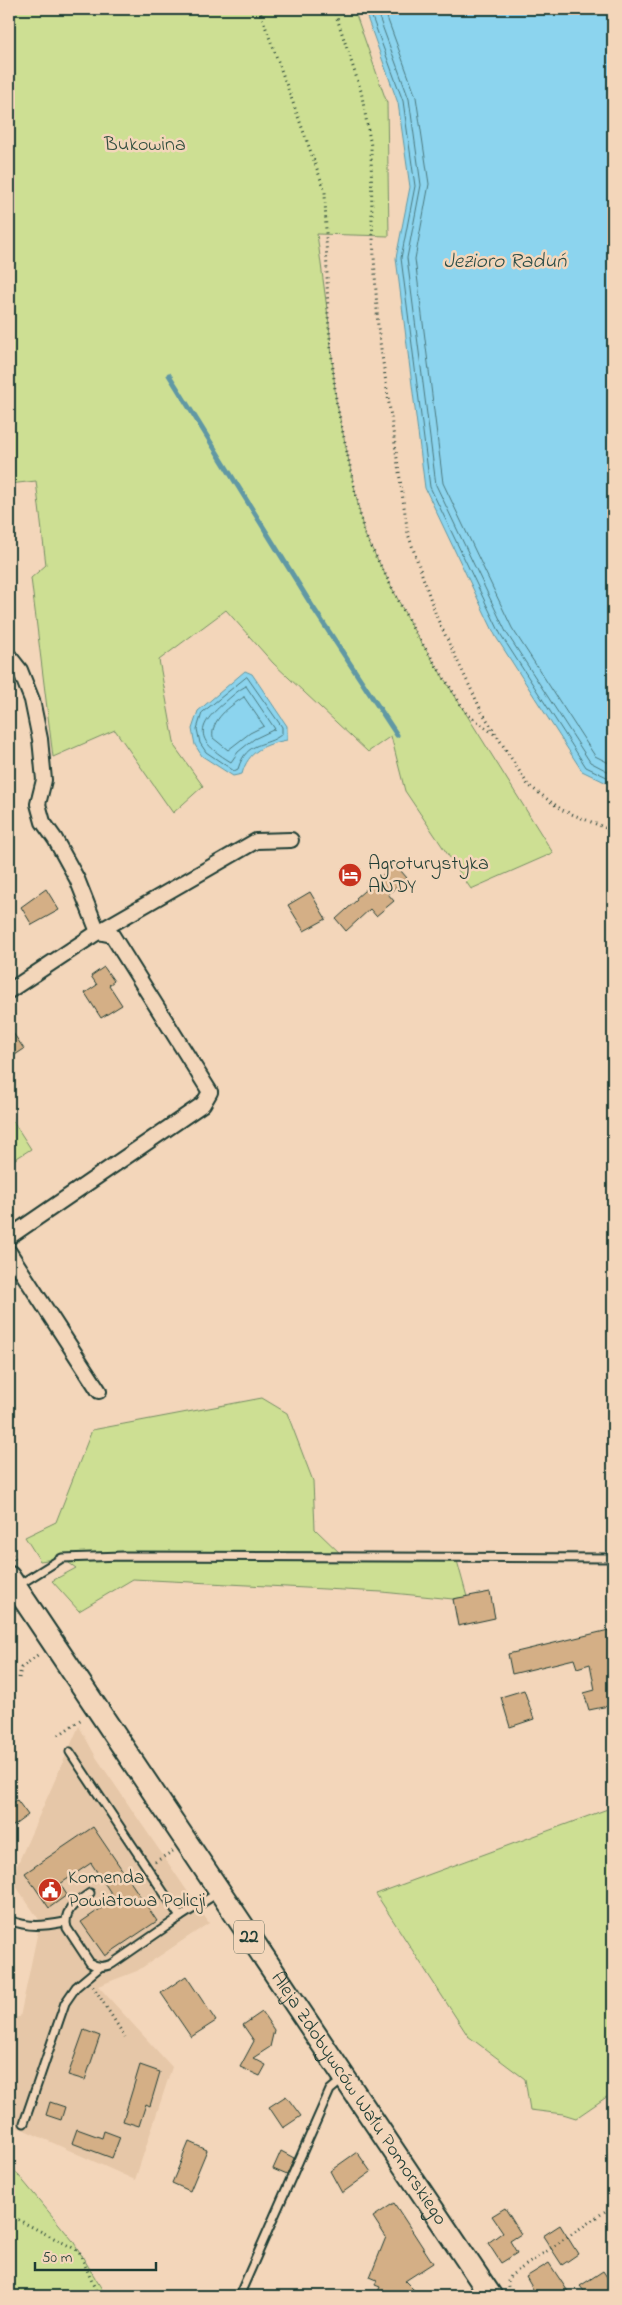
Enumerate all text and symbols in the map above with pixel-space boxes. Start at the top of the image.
park label: Bukowina [103,131,186,160]
water label: Jezioro Raduń [444,247,567,277]
place label: Agroturystyka ANDY [368,850,489,902]
hotel icon: Agroturystyka ANDY [337,862,363,888]
place label: Komenda Powiatowa Policji [68,1864,206,1916]
public building icon: Komenda Powiatowa Policji [37,1877,63,1903]
road number: 22 [234,1920,264,1954]
street label: Aleja Zdobywców Wału Pomorskiego [263,1966,454,2231]
scale bar [35,2240,156,2272]
text: 50 m [42,2247,73,2269]

